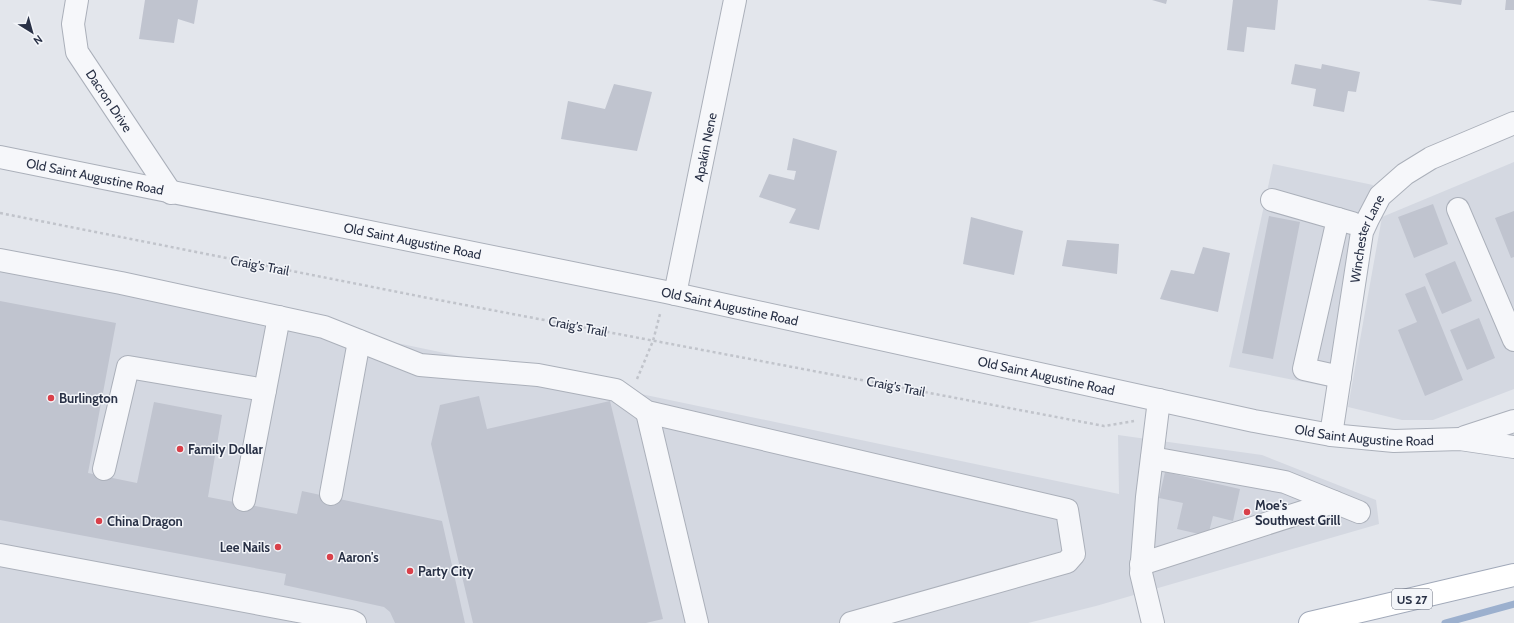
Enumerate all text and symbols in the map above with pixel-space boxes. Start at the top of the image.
north arrow [12,12,52,52]
text: N [31,32,45,48]
street label: Dacron Drive [83,66,136,135]
street label: Apakin Nene [690,111,720,183]
street label: Old Saint Augustine Road [25,155,165,198]
street label: Winchester Lane [1346,192,1387,284]
street label: Old Saint Augustine Road [342,219,483,262]
street label: Craig's Trail [229,251,291,279]
street label: Old Saint Augustine Road [660,283,800,329]
street label: Craig's Trail [547,312,609,340]
street label: Old Saint Augustine Road [976,353,1116,398]
street label: Craig's Trail [865,372,927,400]
place label: Burlington [59,390,118,406]
marker: Burlington [46,393,56,403]
street label: Old Saint Augustine Road [1293,421,1434,449]
place label: Family Dollar [188,441,263,457]
marker: Family Dollar [175,444,185,454]
place label: Moe's Southwest Grill [1255,497,1341,528]
marker: Moe's Southwest Grill [1242,507,1252,517]
place label: China Dragon [107,513,183,529]
marker: China Dragon [94,516,104,526]
place label: Lee Nails [220,539,270,555]
marker: Lee Nails [273,542,283,552]
place label: Aaron's [338,549,379,565]
marker: Aaron's [325,552,335,562]
place label: Party City [418,563,474,579]
marker: Party City [405,566,415,576]
road number: US 27 [1392,589,1432,609]

